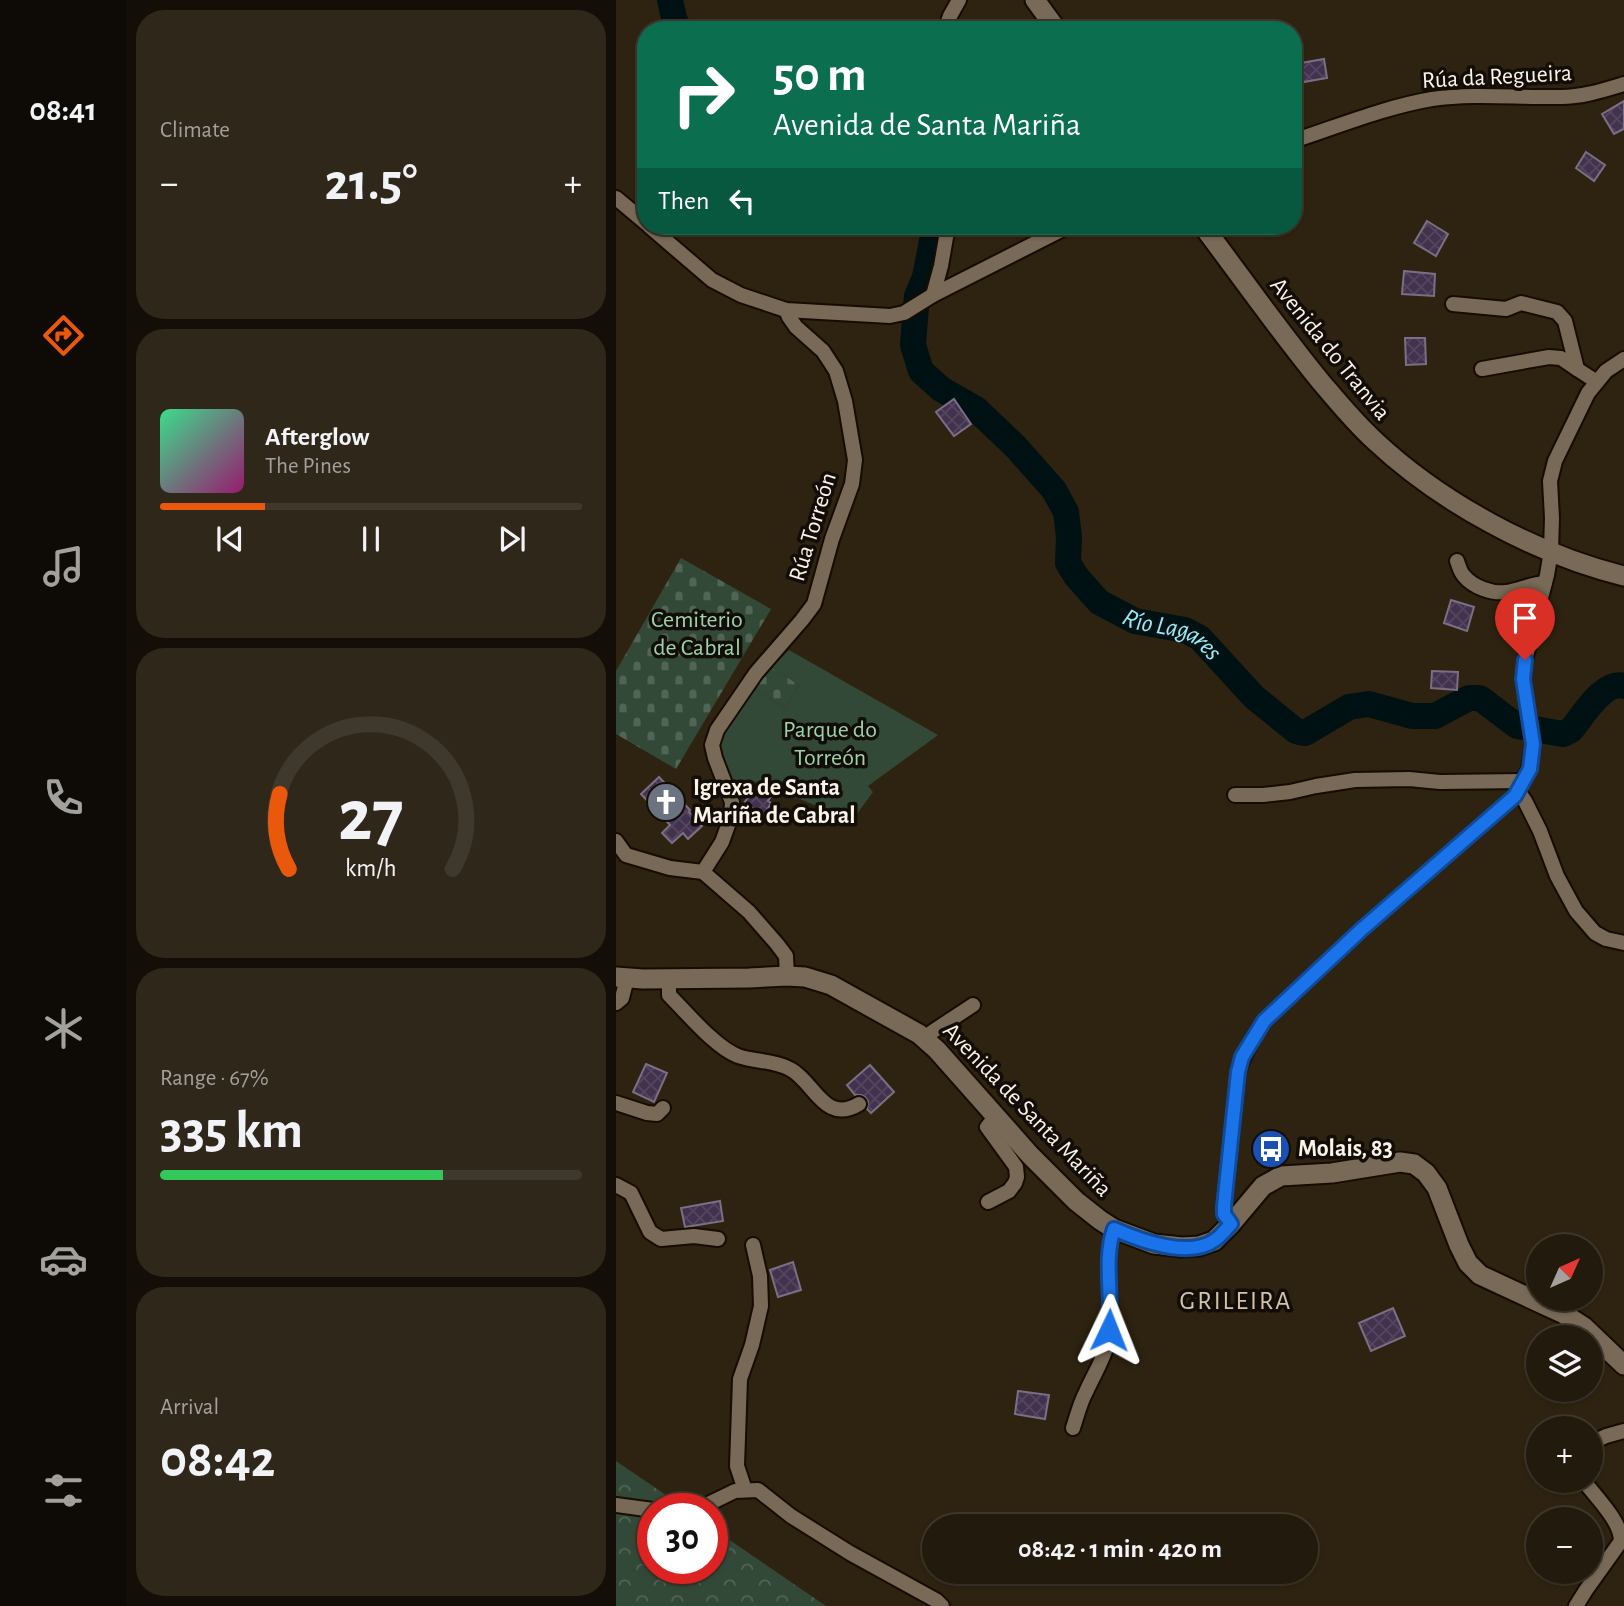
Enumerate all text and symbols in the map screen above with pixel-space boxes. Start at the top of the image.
icon: right [658,49,749,140]
text: 50 m [773,51,867,100]
street label: Rúa da Regueira [1421,61,1573,93]
text: 08:41 [29,94,97,126]
text: Avenida de Santa Mariña [773,109,1081,141]
text: Climate [160,119,230,142]
text: 21.5° [325,157,417,209]
text: − [160,165,178,203]
text: + [564,165,582,203]
icon: left [723,182,761,220]
text: Then [658,188,709,214]
street label: Avenida do Tranvia [1265,273,1395,425]
icon: directions [39,311,88,360]
text: Afterglow [265,424,369,450]
text: The Pines [265,455,351,478]
street label: Rúa Torreón [785,470,841,584]
icon: previous [211,520,249,558]
icon: pause [352,520,390,558]
icon: next [493,520,531,558]
icon: music [39,542,88,591]
pin [1495,588,1555,660]
icon: arrive [1506,599,1544,637]
water label: Río Lagares [1118,604,1226,665]
park label: Cemiterio de Cabral [651,608,743,660]
park label: Parque do Torreón [783,718,877,770]
icon: phone [39,773,88,822]
place label: Igrexa de Santa Mariña de Cabral [693,776,856,828]
text: 27 [338,781,404,854]
church icon: Igrexa de Santa Mariña de Cabral [645,781,687,823]
text: km/h [345,856,397,881]
icon: climate [39,1004,88,1053]
street label: Avenida de Santa Mariña [938,1019,1116,1201]
text: Range · 67% [160,1067,269,1090]
text: 335 km [160,1105,303,1157]
bus stop icon: Molais, 83 [1250,1128,1292,1170]
place label: Molais, 83 [1298,1137,1393,1161]
north arrow [1526,1234,1603,1311]
map controls [1526,1234,1603,1584]
icon: car [39,1235,88,1284]
district label: GRILEIRA [1180,1288,1292,1314]
position arrow [1072,1293,1146,1367]
button: layers [1526,1325,1603,1402]
text: Arrival [160,1396,219,1419]
button: + [1526,1416,1603,1493]
text: 08:42 [160,1434,275,1486]
icon: filters [39,1466,88,1515]
speed limit sign: 30 [637,1493,728,1584]
button: − [1526,1507,1603,1584]
text: 08:42 · 1 min · 420 m [1018,1536,1222,1562]

